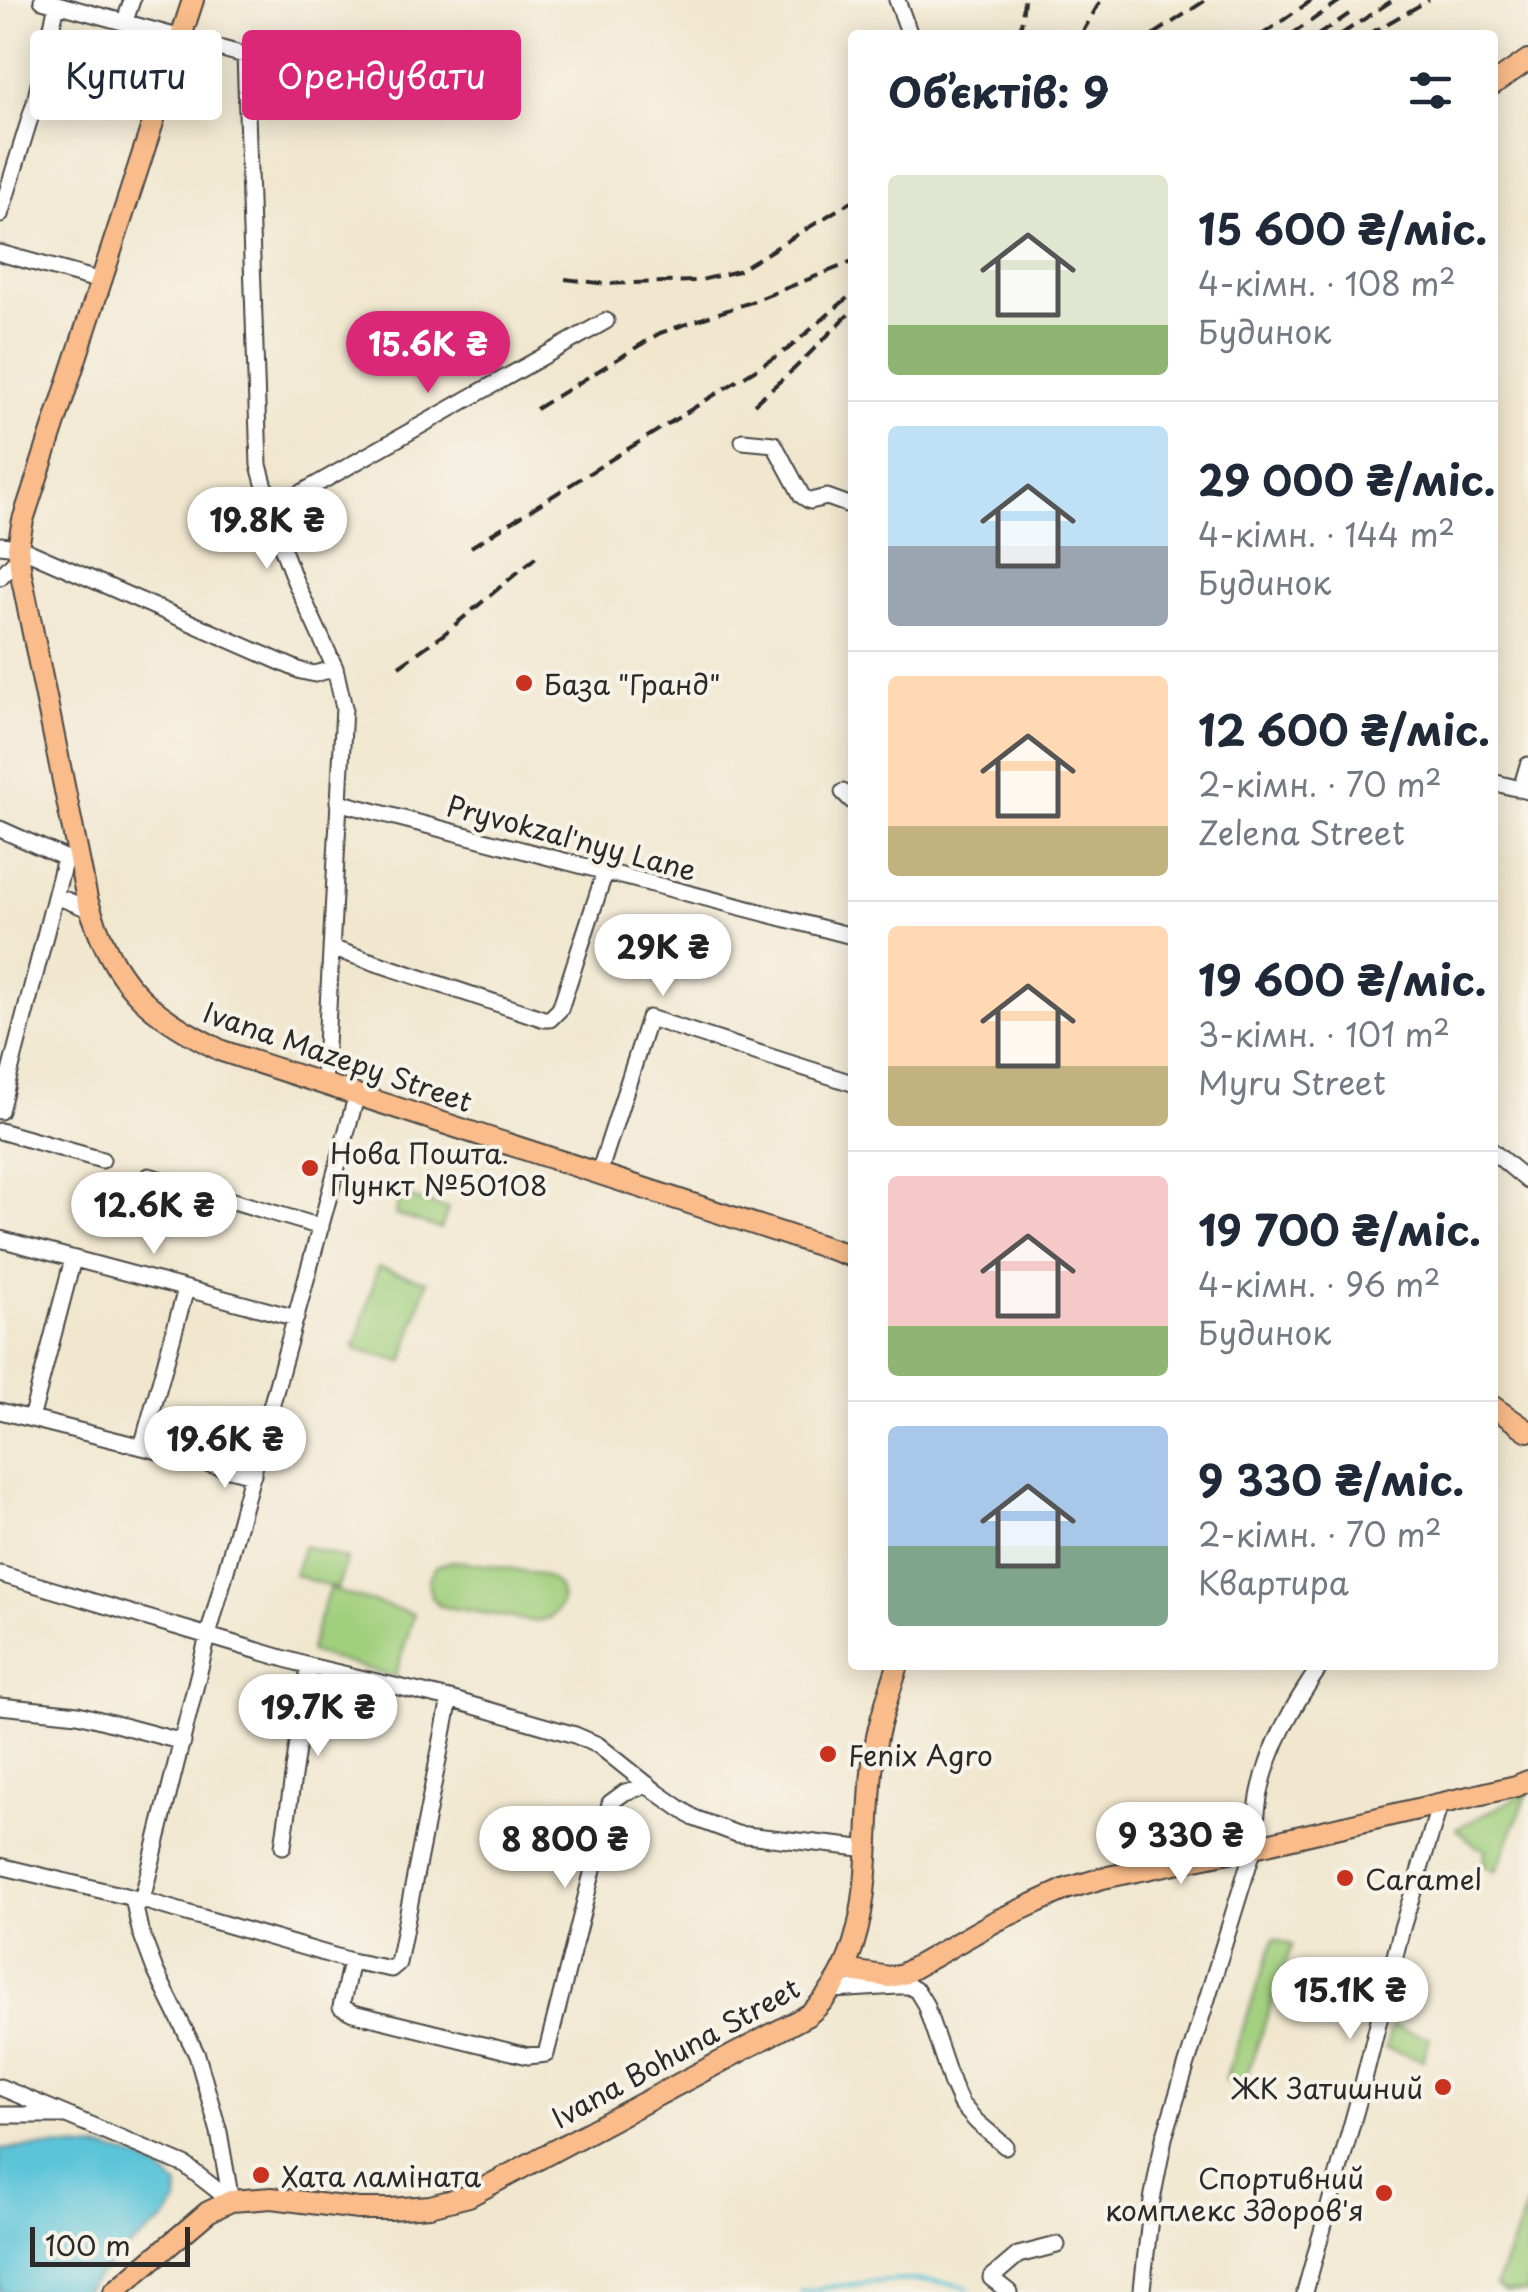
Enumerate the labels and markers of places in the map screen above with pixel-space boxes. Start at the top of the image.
pin: 15.6K ₴ [336,311,520,396]
pin: 19.8K ₴ [175,487,359,572]
place label: База "Гранд" [544,662,721,705]
marker: База "Гранд" [513,672,535,694]
pin: 29K ₴ [593,914,733,999]
place label: Нова Пошта. Пункт №50108 [330,1131,547,1206]
marker: Нова Пошта. Пункт №50108 [299,1157,321,1179]
pin: 12.6K ₴ [62,1172,246,1257]
pin: 19.6K ₴ [133,1406,317,1491]
pin: 19.7K ₴ [226,1674,410,1759]
place label: Fenix Agro [848,1733,993,1776]
marker: Fenix Agro [817,1743,839,1765]
pin: 9 330 ₴ [1089,1802,1273,1887]
pin: 8 800 ₴ [473,1806,657,1891]
place label: Caramel [1365,1857,1482,1900]
marker: Caramel [1334,1867,1356,1889]
pin: 15.1K ₴ [1258,1957,1442,2042]
place label: ЖК Затишний [1231,2066,1423,2109]
marker: ЖК Затишний [1432,2076,1454,2098]
place label: Хата ламіната [281,2154,481,2197]
place label: Спортивний комплекс Здоров'я [1105,2156,1364,2231]
marker: Хата ламіната [250,2164,272,2186]
marker: Спортивний комплекс Здоров'я [1373,2182,1395,2204]

